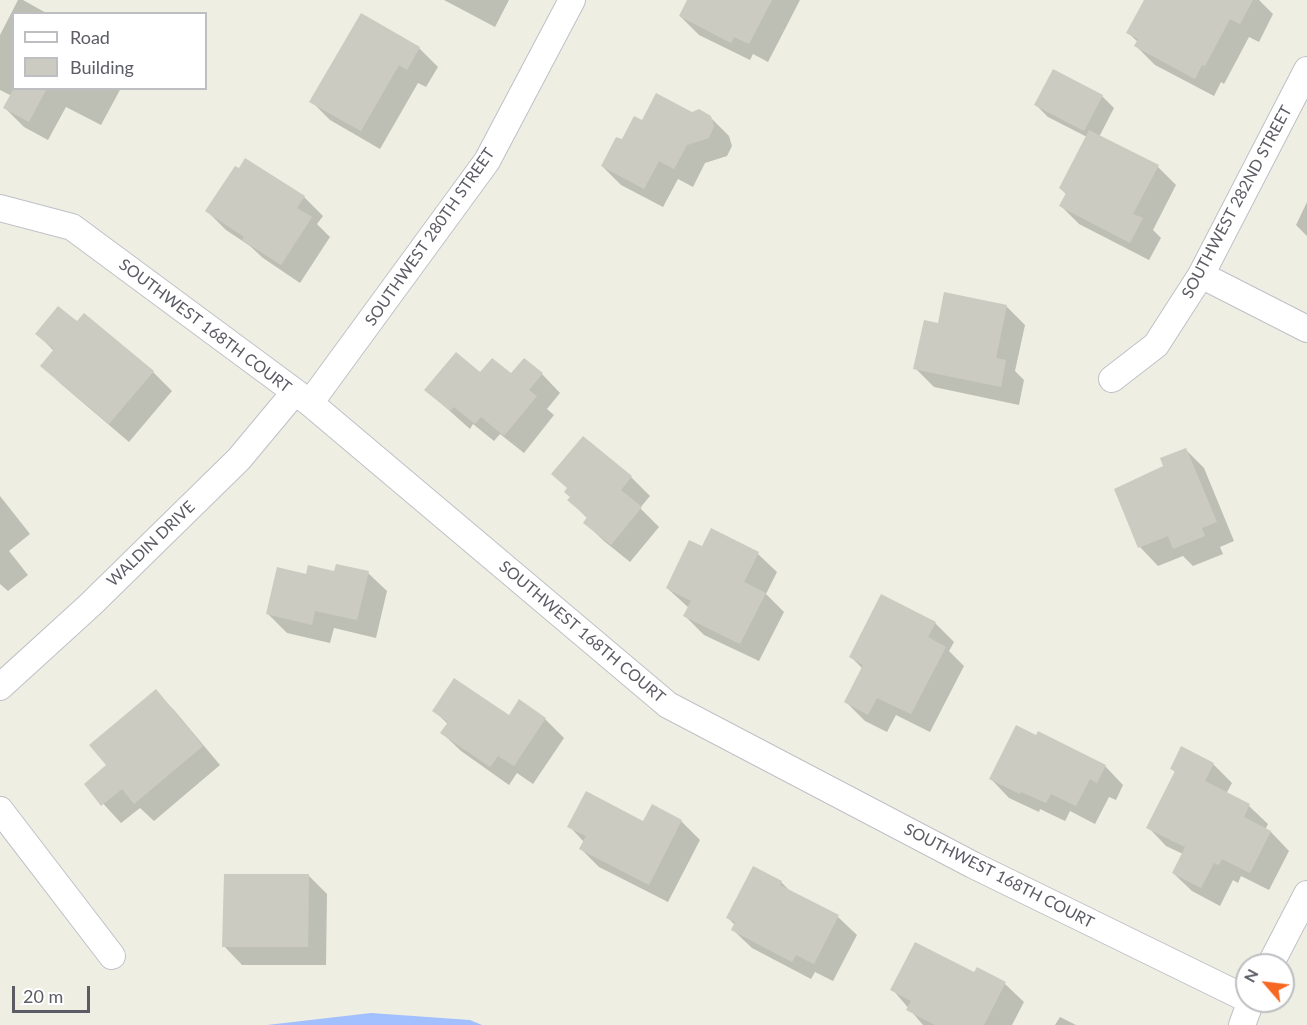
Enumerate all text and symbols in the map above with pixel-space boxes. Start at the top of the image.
legend [12,12,207,90]
text: Road [70,26,110,48]
text: Building [70,56,134,78]
street label: SOUTHWEST 282ND STREET [1178,102,1296,302]
street label: SOUTHWEST 280TH STREET [361,144,499,330]
street label: SOUTHWEST 168TH COURT [115,255,295,397]
street label: WALDIN DRIVE [103,497,199,591]
street label: SOUTHWEST 168TH COURT [495,557,669,707]
street label: SOUTHWEST 168TH COURT [901,820,1097,932]
north arrow [1235,953,1295,1013]
text: N [1239,965,1262,985]
scale bar [15,974,93,1012]
text: 20 m [23,985,63,1007]

